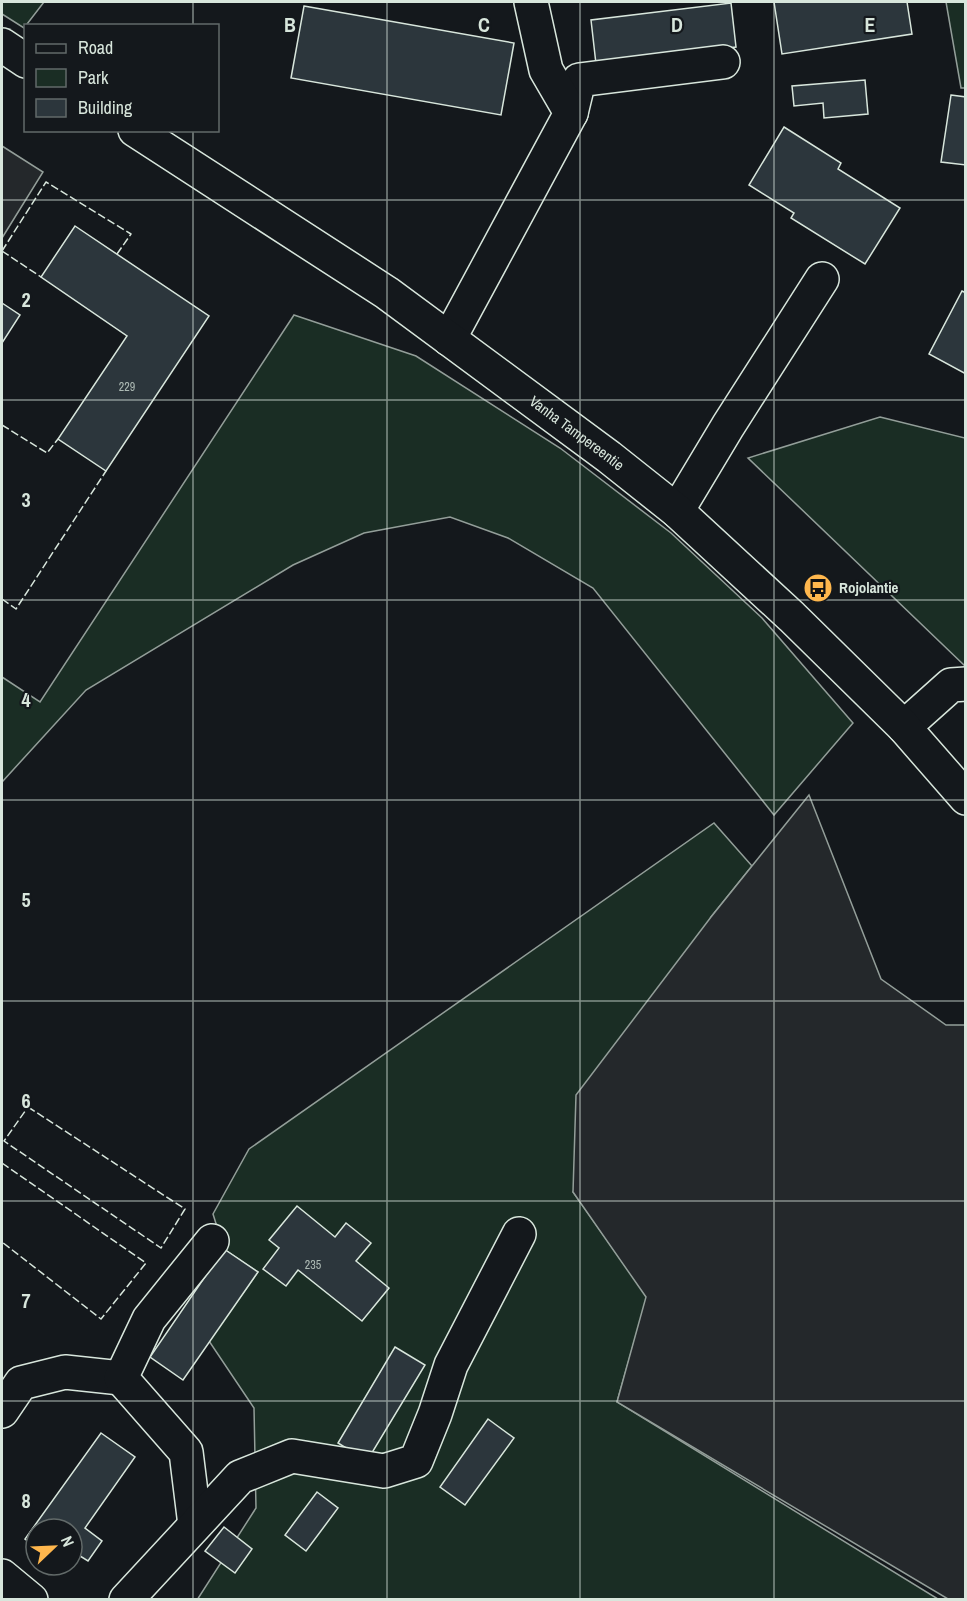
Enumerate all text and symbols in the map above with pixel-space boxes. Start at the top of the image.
text: B [284,11,296,38]
text: C [478,11,490,38]
text: D [671,11,683,38]
text: E [865,11,876,38]
legend [24,24,219,132]
text: Road [78,35,113,60]
text: Park [78,65,109,90]
text: Building [78,95,133,120]
text: 2 [21,286,31,313]
house number: 229 [119,379,135,395]
street label: Vanha Tampereentie [525,391,629,475]
text: 3 [21,486,31,513]
bus stop icon: Rojolantie [802,572,834,604]
place label: Rojolantie [839,577,899,598]
text: 4 [21,686,31,713]
text: 5 [21,886,31,913]
text: 6 [21,1087,31,1114]
house number: 235 [305,1257,322,1273]
text: 7 [21,1287,31,1314]
text: 8 [21,1487,31,1514]
north arrow [24,1517,84,1577]
text: N [56,1532,80,1550]

